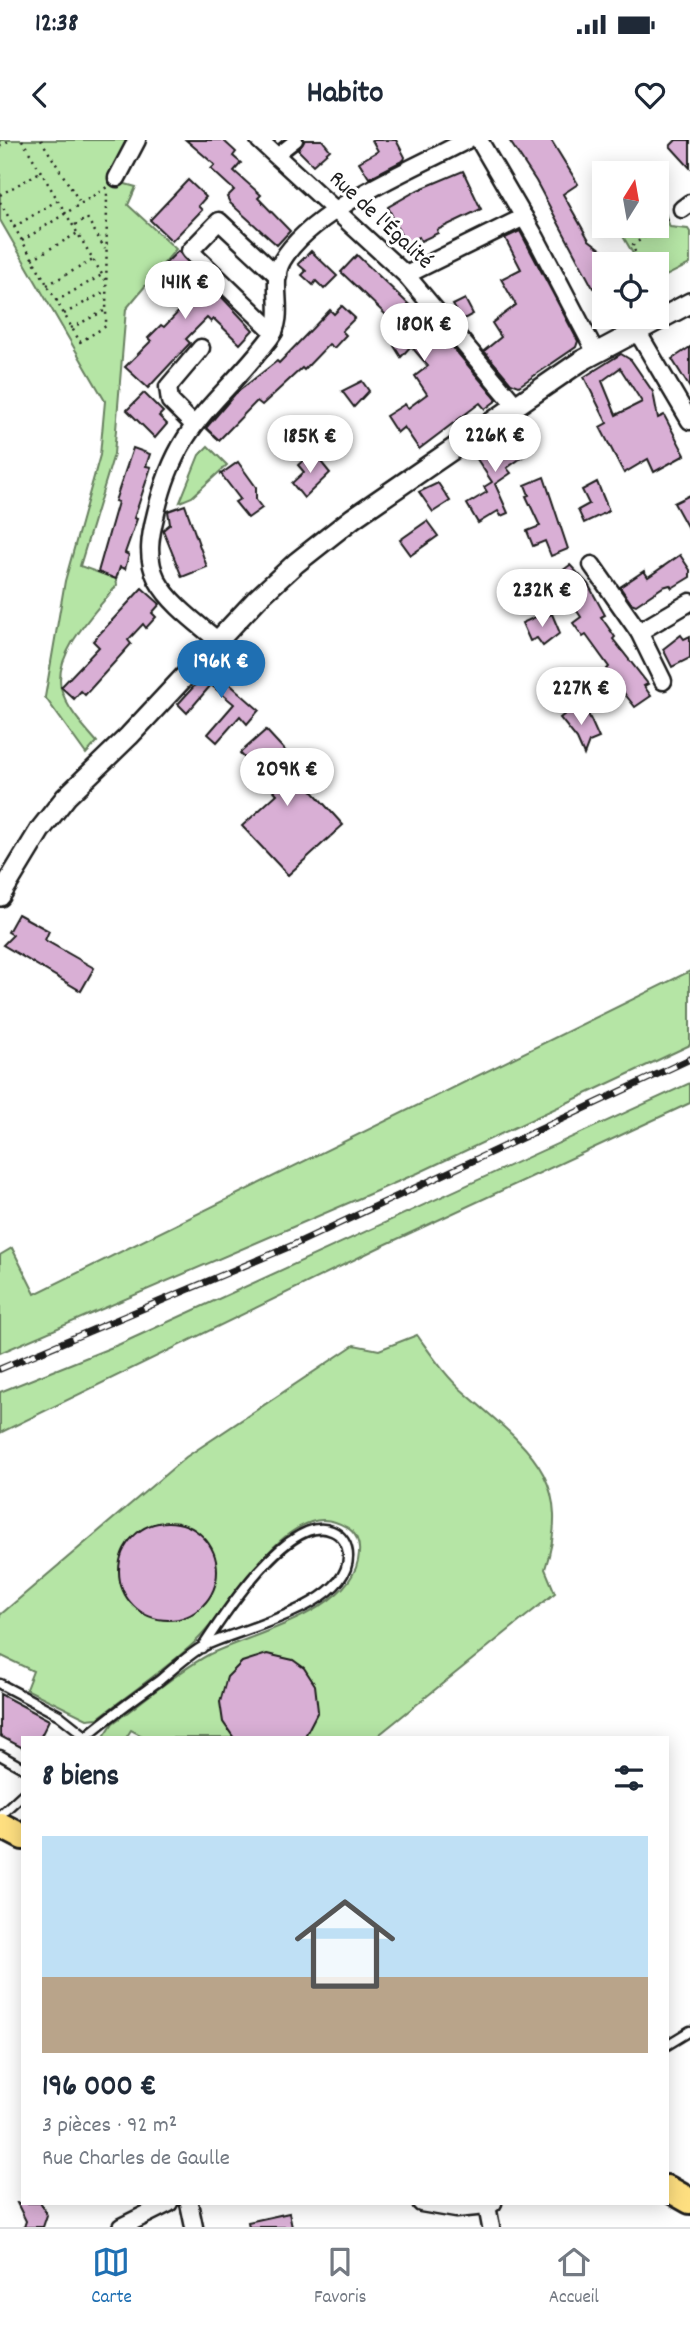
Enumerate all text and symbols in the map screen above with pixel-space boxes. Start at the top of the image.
text: 12:38 [35,6,78,43]
text: Habito [306,72,384,118]
icon: back [21,76,59,114]
icon: heart [631,76,669,114]
north arrow [592,161,668,238]
map controls [592,161,669,329]
street label: Rue de l'Égalité [320,164,440,278]
button: locate [592,252,669,329]
pin: 141K € [128,262,242,321]
text: 141K € [161,267,209,300]
pin: 180K € [367,304,481,363]
text: 180K € [396,309,452,342]
pin: 226K € [438,414,552,474]
pin: 185K € [253,416,367,475]
text: 226K € [465,420,525,453]
text: 185K € [283,421,337,454]
pin: 232K € [485,570,599,629]
text: 232K € [512,575,572,608]
pin: 196K € [164,640,278,700]
text: 196K € [193,646,249,679]
pin: 227K € [524,668,638,727]
text: 227K € [552,673,610,706]
pin: 209K € [230,748,344,808]
text: 209K € [256,754,318,787]
text: 8 biens [42,1757,119,1800]
icon: filters [610,1759,648,1797]
icon: home [282,1881,408,2007]
text: 196 000 € [42,2067,157,2110]
text: 3 pièces · 92 m² [42,2110,177,2143]
text: Rue Charles de Gaulle [42,2143,230,2176]
tab: Carte [91,2243,132,2312]
tab: Favoris [314,2243,366,2312]
tab: Accueil [549,2243,599,2312]

